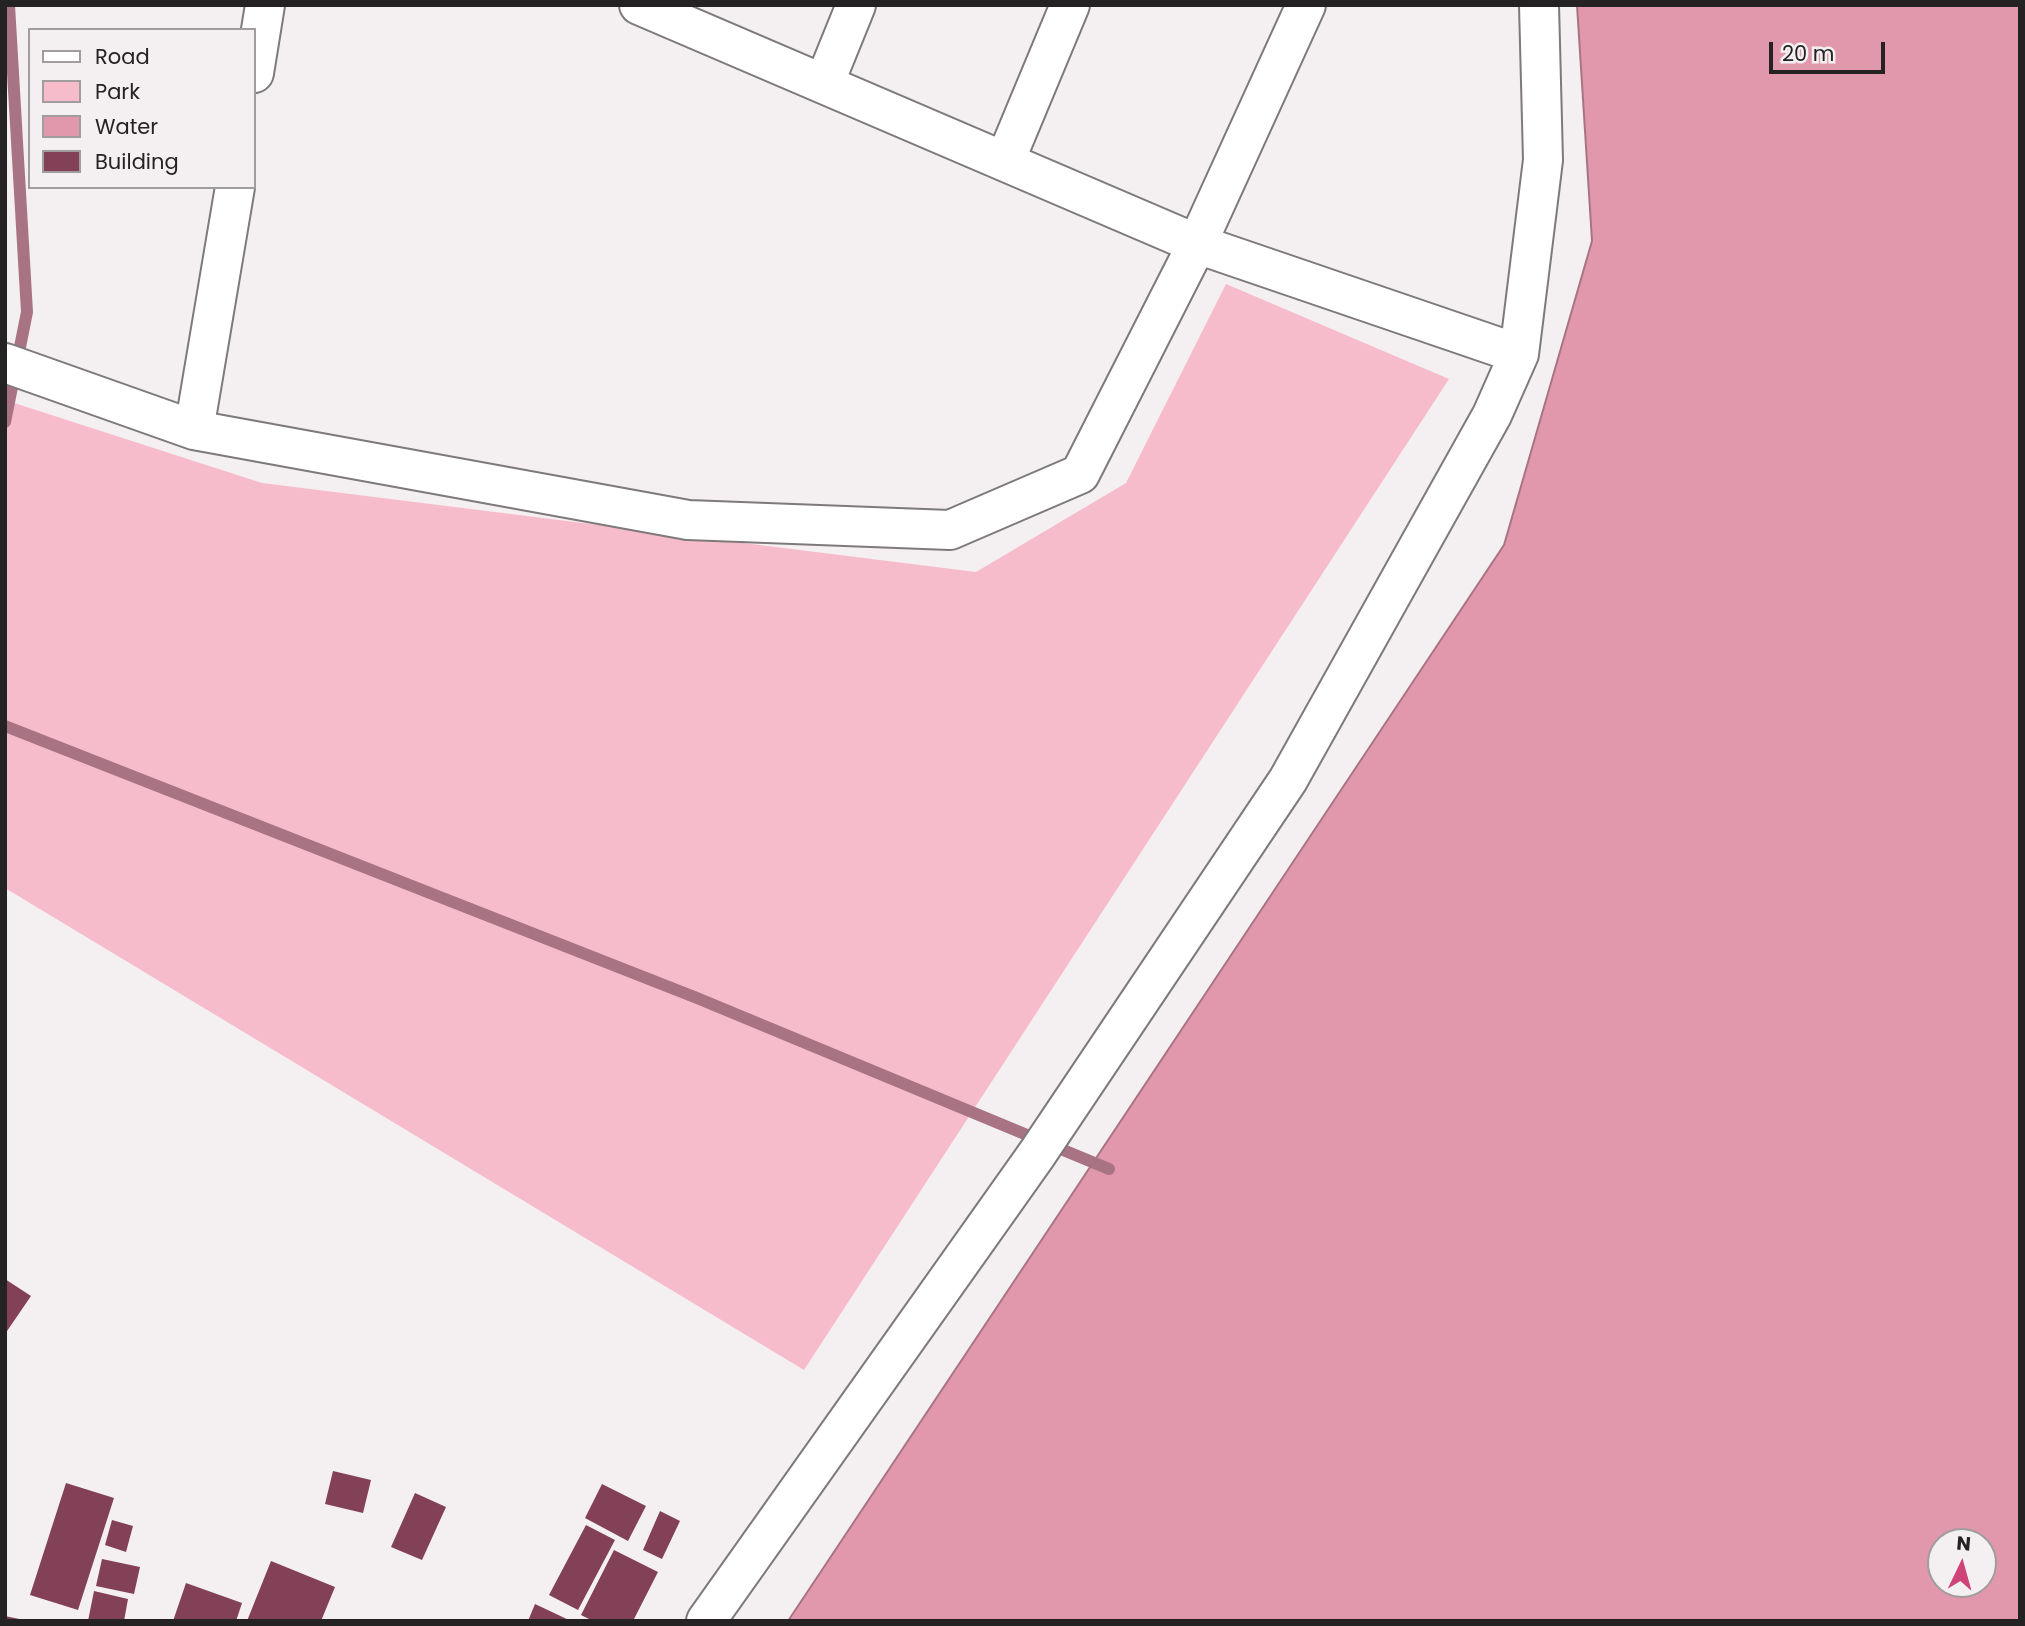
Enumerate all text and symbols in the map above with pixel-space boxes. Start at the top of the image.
legend [28,28,256,189]
scale bar [1773,28,1888,72]
text: 20 m [1782,39,1835,68]
text: Road [95,42,150,71]
text: Park [95,77,140,106]
text: Water [95,112,158,141]
text: Building [95,147,179,176]
north arrow [1927,1528,1997,1598]
text: N [1955,1530,1972,1558]

